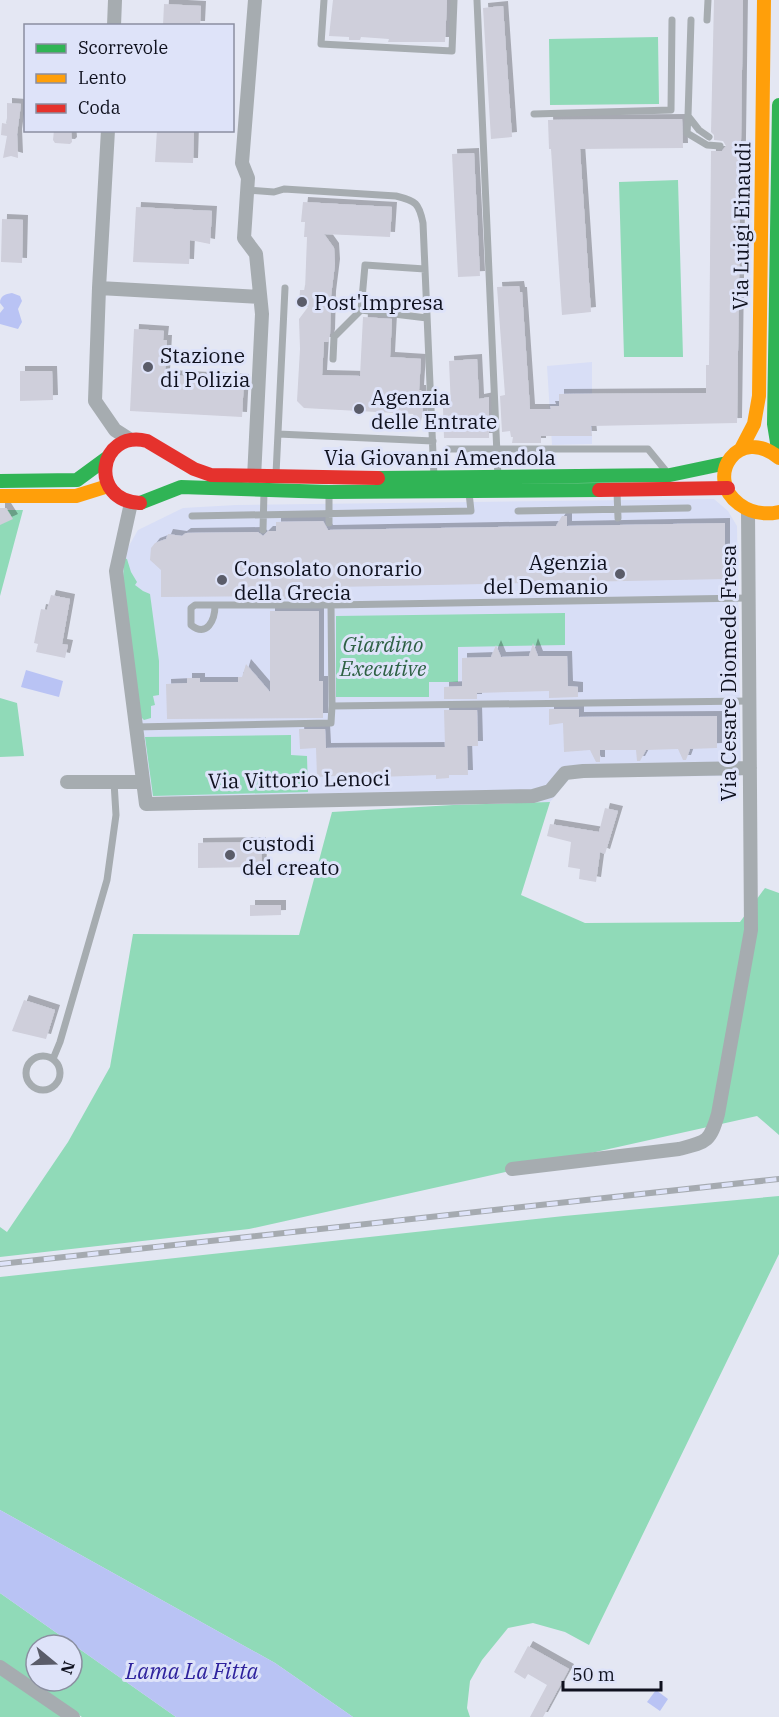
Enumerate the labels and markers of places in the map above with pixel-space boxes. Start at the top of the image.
place label: Post'Impresa [314,288,444,316]
marker: Post'Impresa [295,295,309,309]
place label: Stazione di Polizia [160,341,250,393]
marker: Stazione di Polizia [141,360,155,374]
place label: Agenzia delle Entrate [371,383,497,435]
marker: Agenzia delle Entrate [352,402,366,416]
place label: Agenzia del Demanio [483,548,608,600]
place label: Consolato onorario della Grecia [234,554,422,606]
marker: Agenzia del Demanio [613,567,627,581]
marker: Consolato onorario della Grecia [215,573,229,587]
place label: custodi del creato [242,829,339,881]
marker: custodi del creato [223,848,237,862]

